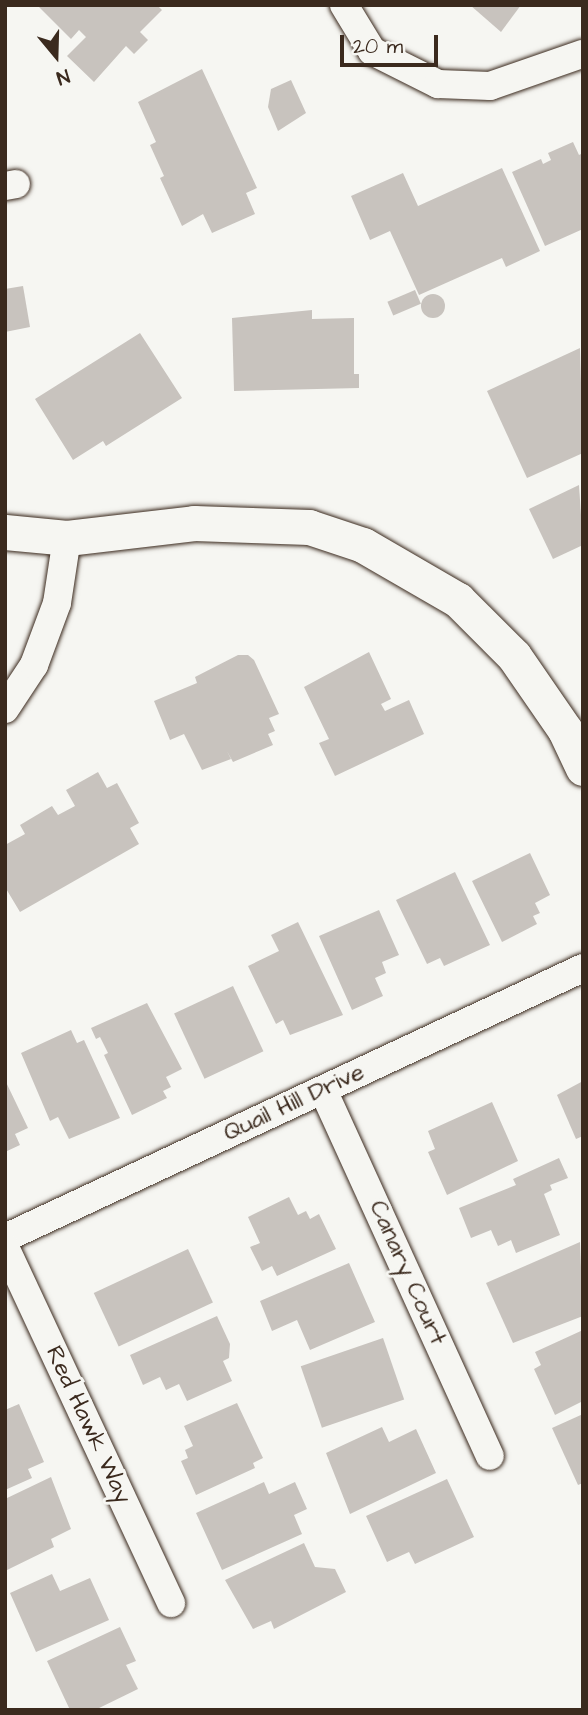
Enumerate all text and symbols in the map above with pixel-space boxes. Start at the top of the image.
north arrow [21,21,91,91]
scale bar [343,21,441,65]
text: 20 m [353,32,403,61]
text: N [53,62,73,91]
street label: Quail Hill Drive [219,1058,369,1148]
street label: Canary Court [362,1196,452,1350]
street label: Red Hawk Way [39,1342,137,1508]

